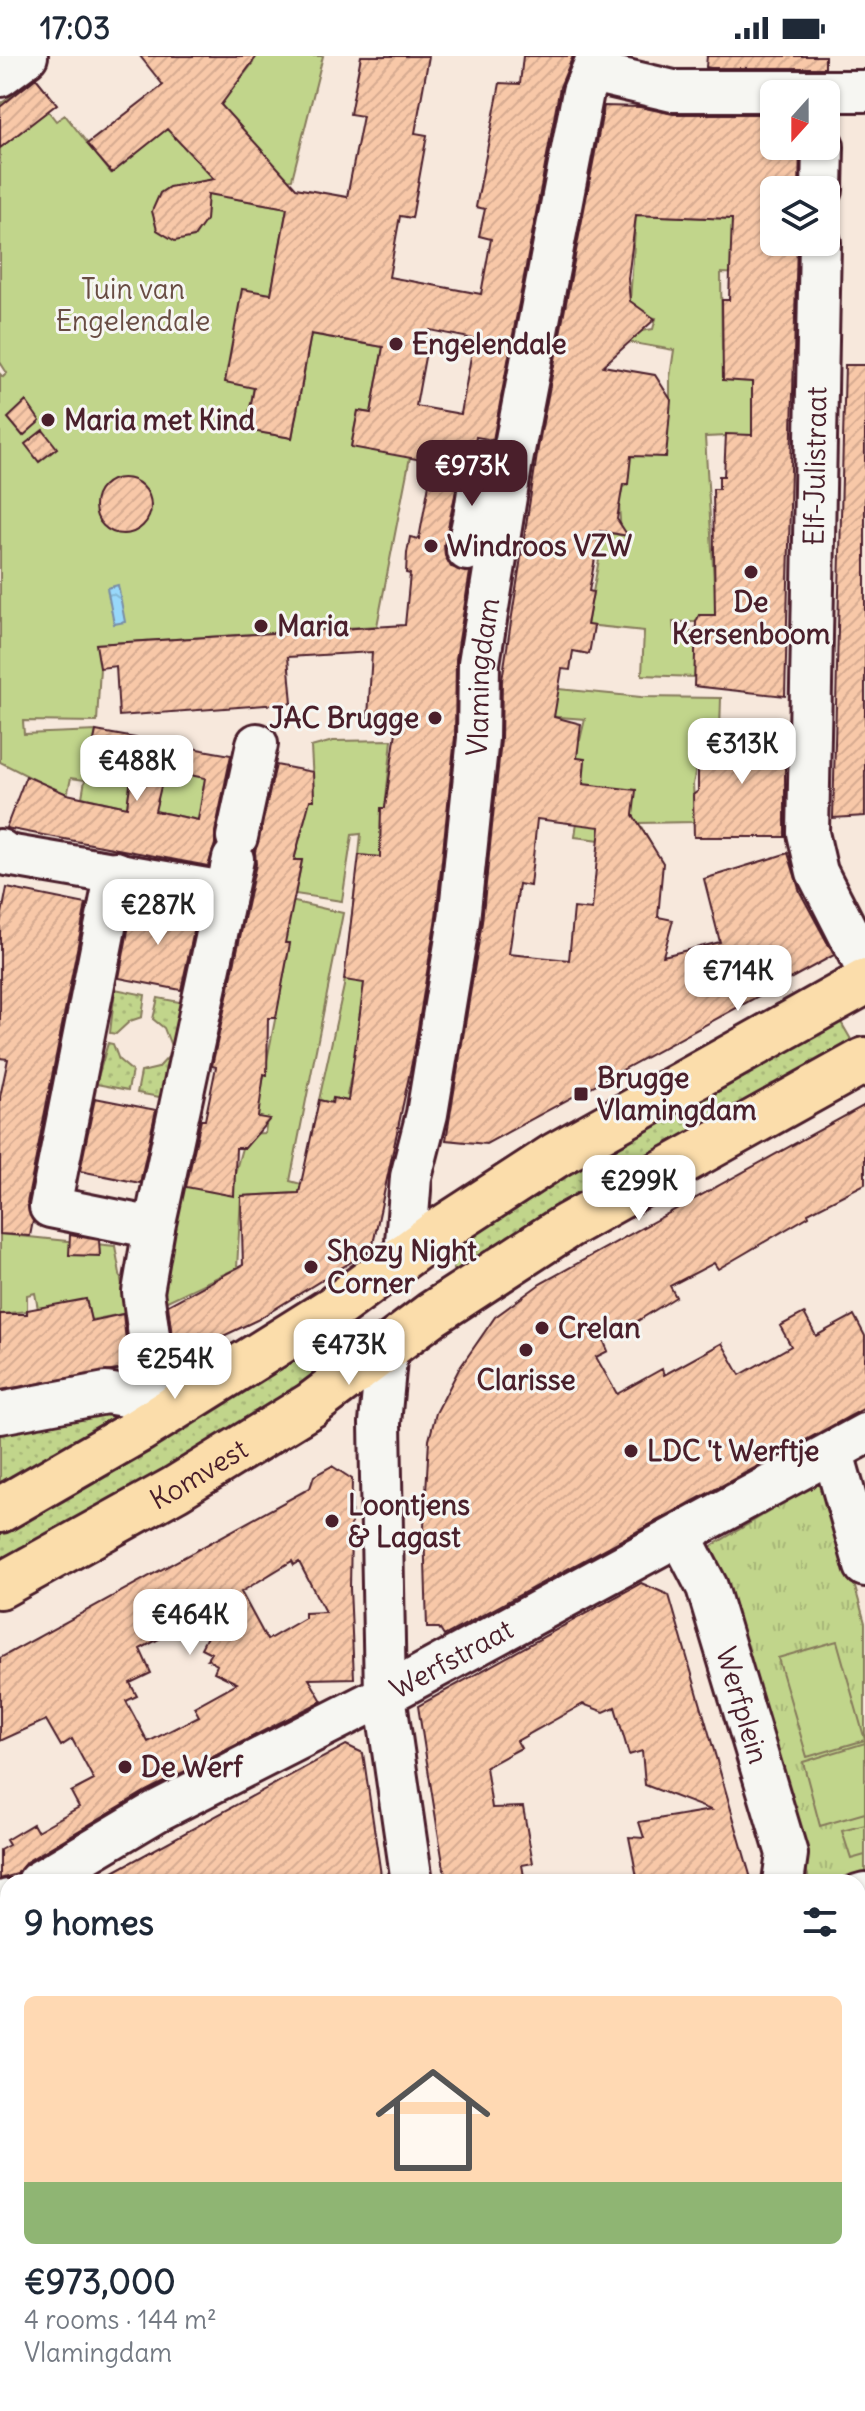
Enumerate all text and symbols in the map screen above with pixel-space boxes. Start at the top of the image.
text: 17:03 [40,9,110,47]
north arrow [760,80,840,160]
map controls [760,80,840,256]
button: layers [760,176,840,256]
park label: Tuin van Engelendale [56,271,210,339]
place label: Engelendale [412,326,567,362]
marker: Engelendale [387,335,405,353]
street label: Elf-Julistraat [796,386,834,546]
place label: Maria met Kind [64,402,255,438]
marker: Maria met Kind [39,411,57,429]
pin: €973K [416,440,528,508]
text: €973K [434,449,510,482]
place label: Windroos VZW [447,528,633,564]
marker: Windroos VZW [422,537,440,555]
marker: De Kersenboom [742,563,760,581]
place label: De Kersenboom [672,584,831,652]
street label: Vlamingdam [458,595,507,758]
place label: Maria [277,608,349,644]
marker: Maria [252,617,270,635]
place label: JAC Brugge [269,700,419,736]
marker: JAC Brugge [426,709,444,727]
pin: €313K [686,718,798,786]
text: €313K [706,727,778,760]
pin: €488K [81,735,193,803]
text: €488K [98,744,176,777]
pin: €287K [102,879,214,947]
text: €287K [121,888,195,921]
pin: €714K [682,945,794,1013]
text: €714K [703,954,773,987]
place label: Brugge Vlamingdam [597,1060,757,1128]
marker: Brugge Vlamingdam [572,1085,590,1103]
pin: €299K [583,1155,695,1223]
text: €299K [601,1164,677,1197]
place label: Shozy Night Corner [327,1233,477,1301]
marker: Shozy Night Corner [302,1258,320,1276]
place label: Crelan [558,1310,640,1346]
pin: €473K [293,1319,405,1387]
marker: Crelan [533,1319,551,1337]
text: €473K [312,1328,386,1361]
pin: €254K [119,1333,231,1401]
marker: Clarisse [517,1341,535,1359]
text: €254K [136,1342,214,1375]
place label: Clarisse [477,1362,575,1398]
street label: Komvest [143,1431,254,1517]
place label: LDC 't Werftje [647,1433,819,1469]
marker: LDC 't Werftje [622,1442,640,1460]
place label: Loontjens & Lagast [348,1487,470,1555]
marker: Loontjens & Lagast [323,1512,341,1530]
pin: €464K [134,1589,246,1657]
text: €464K [151,1598,229,1631]
street label: Werfstraat [384,1611,519,1707]
street label: Werfplein [708,1643,777,1768]
place label: De Werf [141,1749,244,1785]
marker: De Werf [116,1758,134,1776]
icon: filters [798,1900,842,1944]
text: 9 homes [24,1901,154,1944]
icon: home [361,2048,505,2192]
text: €973,000 [24,2260,176,2303]
text: 4 rooms · 144 m² [24,2303,217,2336]
text: Vlamingdam [24,2336,172,2369]

